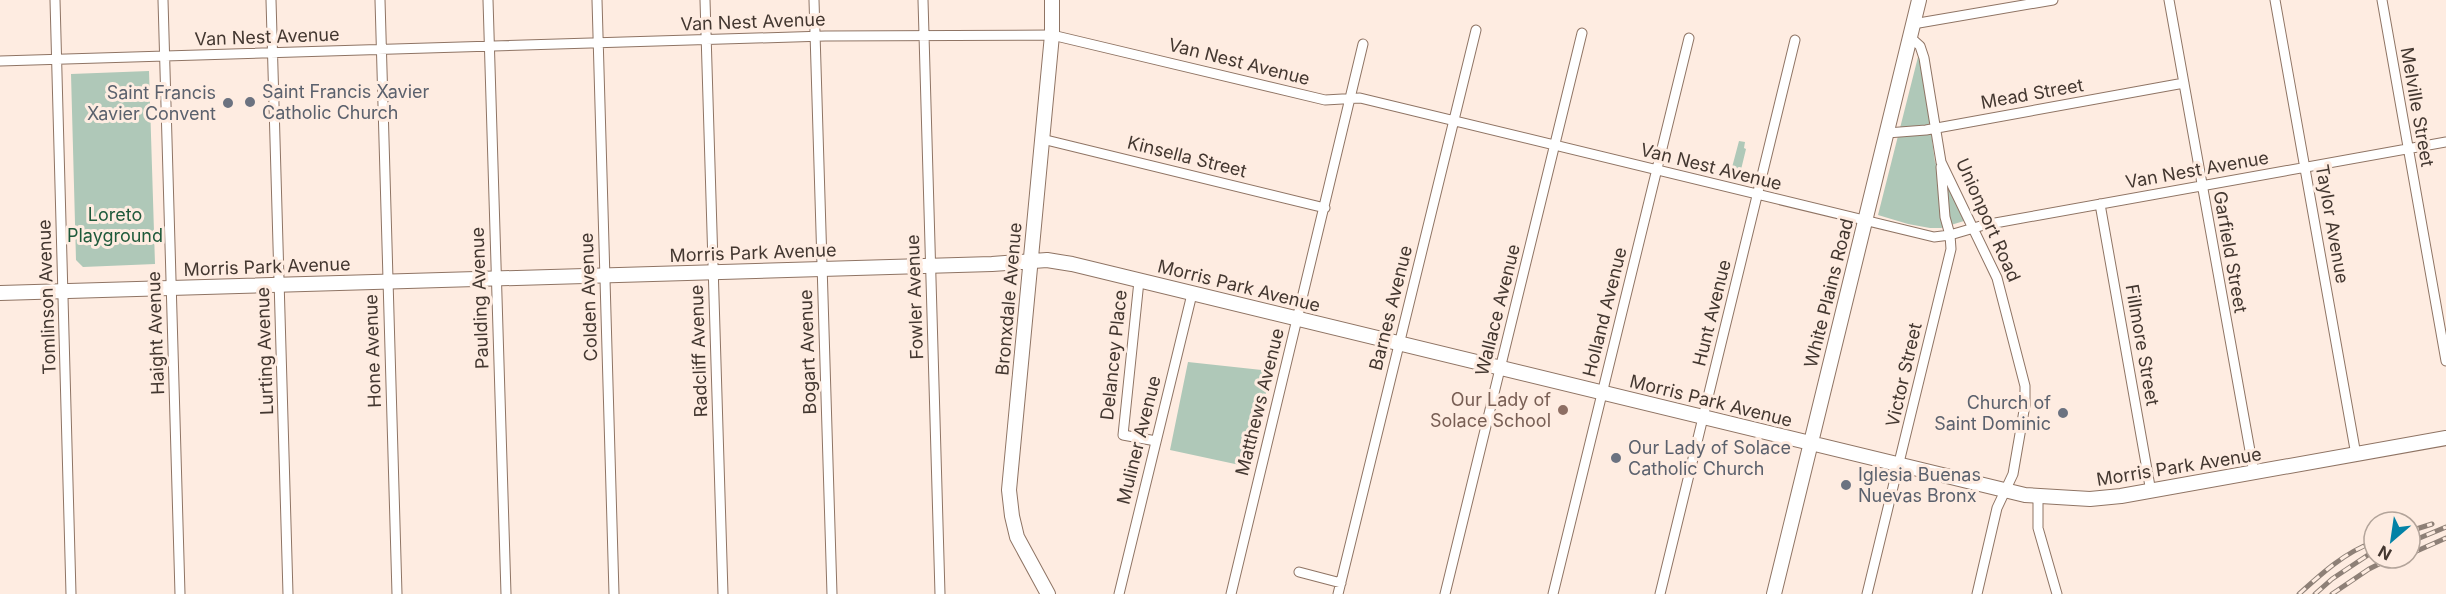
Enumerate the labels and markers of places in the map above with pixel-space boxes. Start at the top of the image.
place label: Saint Francis Xavier Catholic Church [262,81,429,123]
place label: Saint Francis Xavier Convent [87,82,216,124]
marker: Saint Francis Xavier Catholic Church [243,95,257,109]
marker: Saint Francis Xavier Convent [221,96,235,110]
place label: Our Lady of Solace School [1430,389,1551,431]
place label: Church of Saint Dominic [1934,392,2051,434]
marker: Our Lady of Solace School [1556,403,1570,417]
marker: Church of Saint Dominic [2056,406,2070,420]
place label: Our Lady of Solace Catholic Church [1628,437,1791,479]
marker: Our Lady of Solace Catholic Church [1609,451,1623,465]
place label: Iglesia Buenas Nuevas Bronx [1858,464,1981,506]
marker: Iglesia Buenas Nuevas Bronx [1839,478,1853,492]

